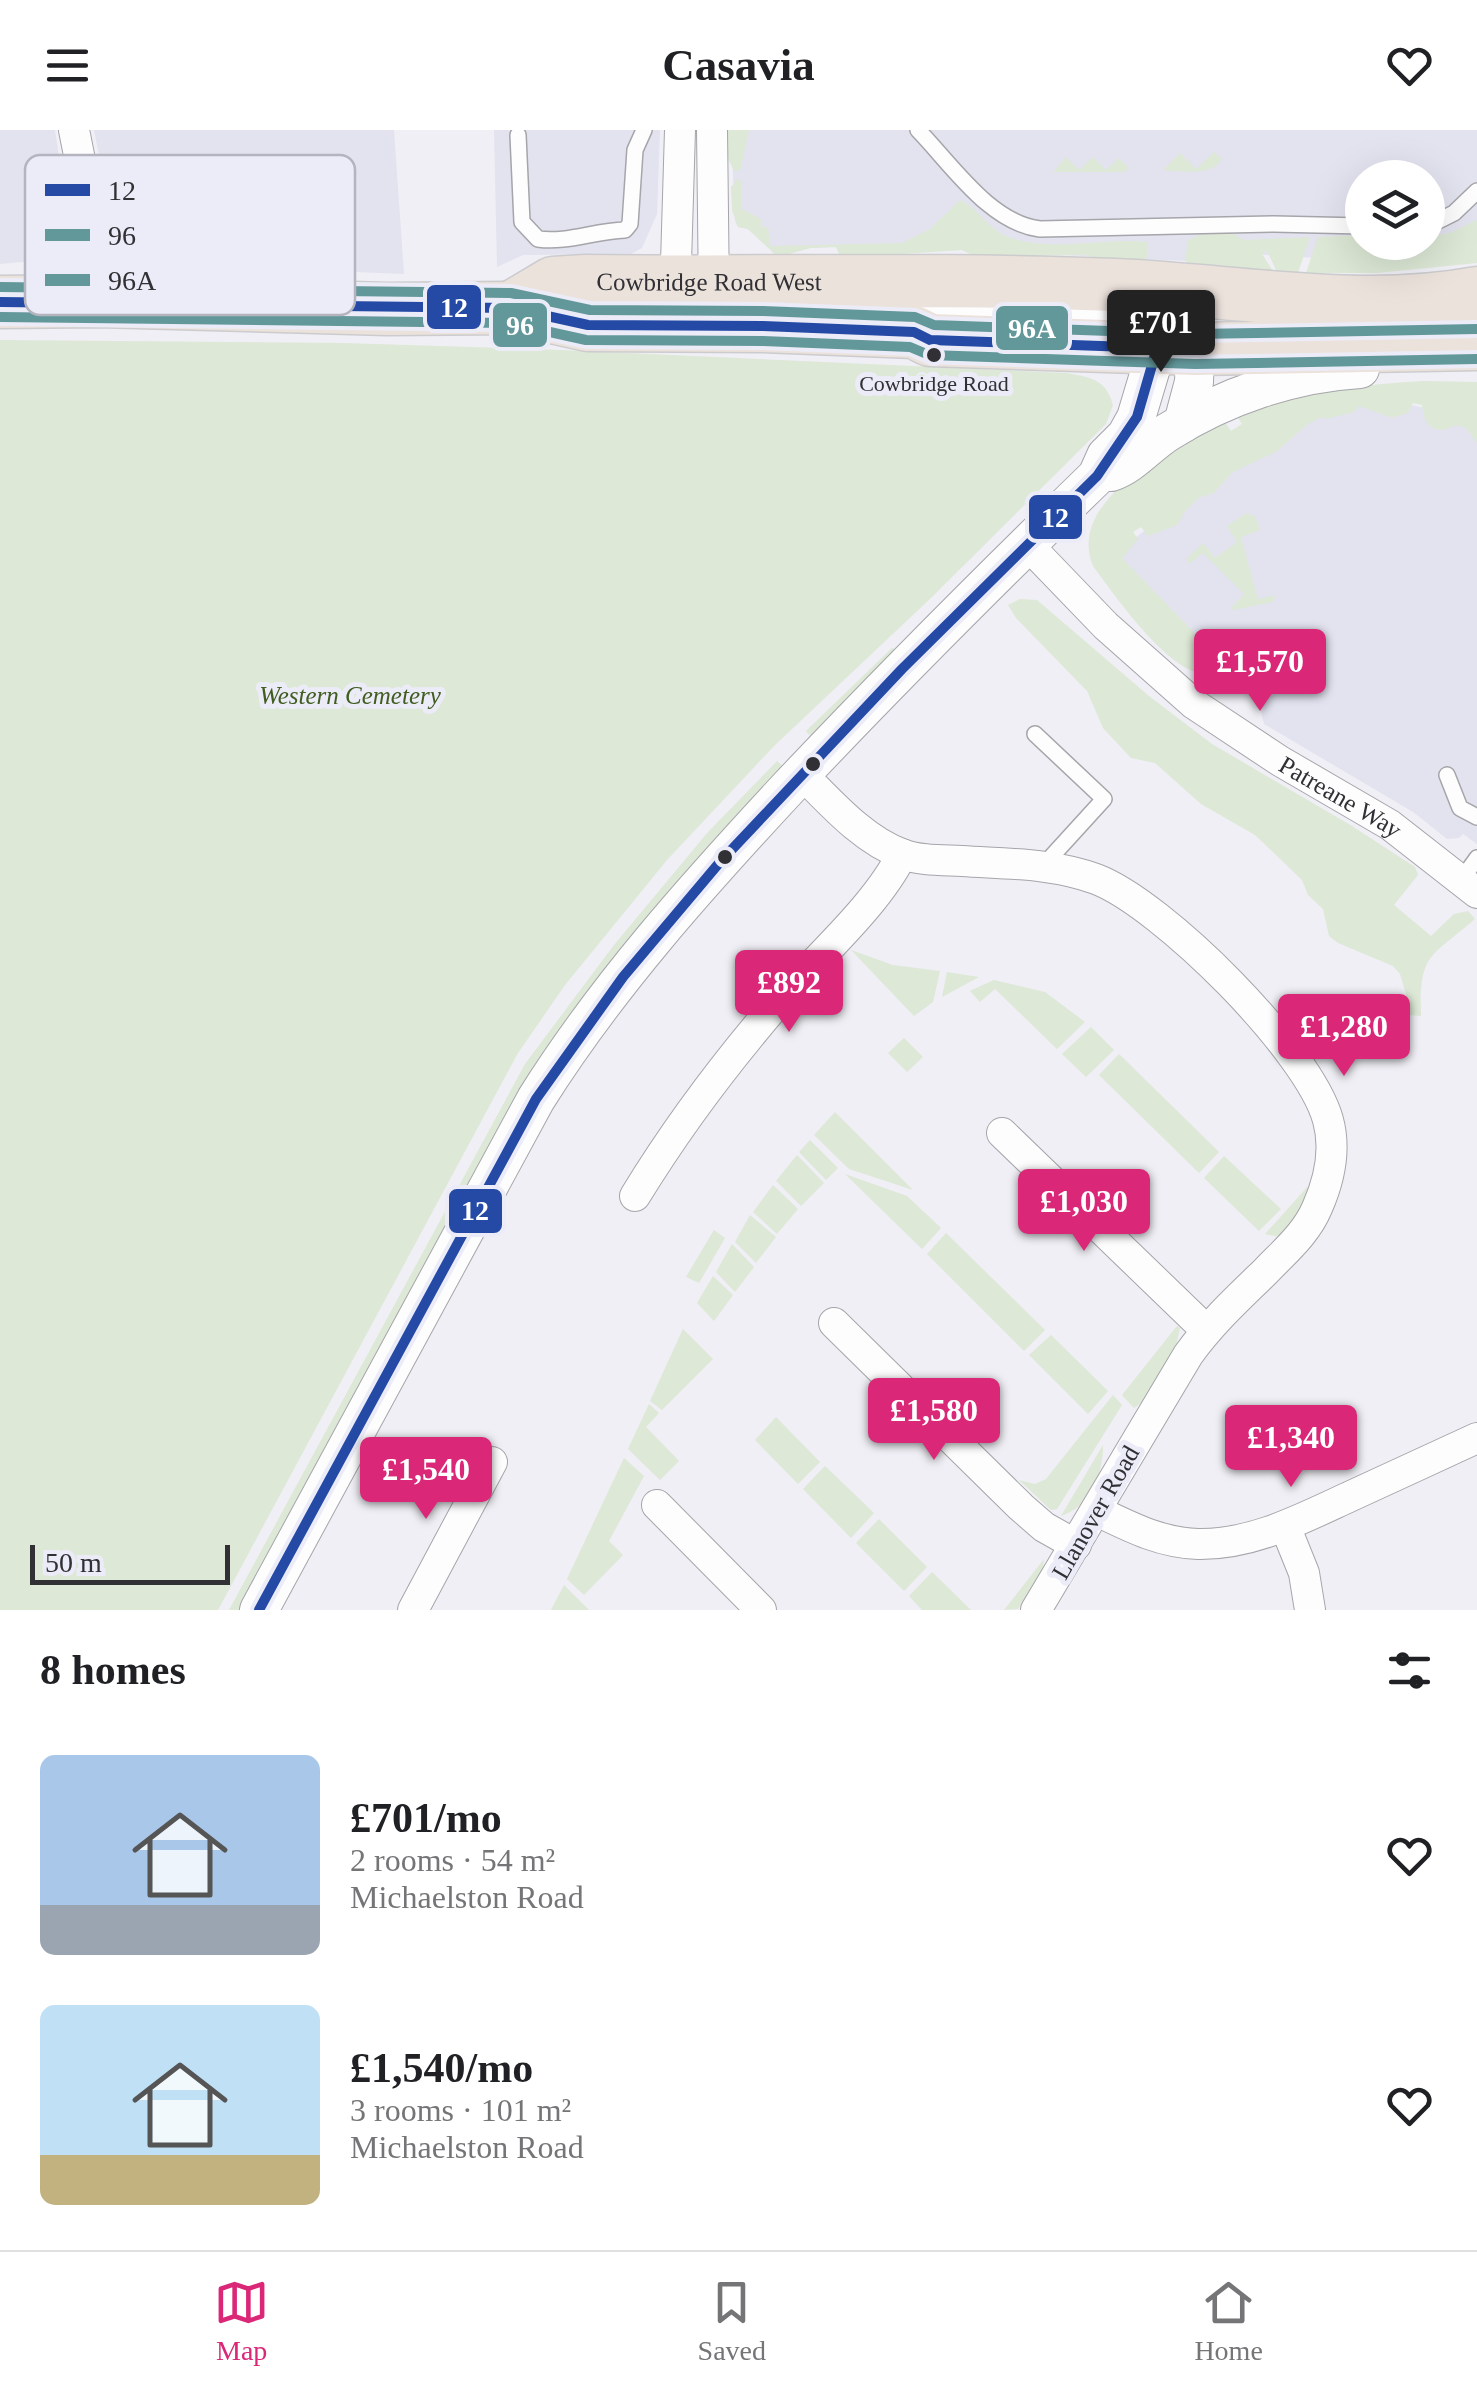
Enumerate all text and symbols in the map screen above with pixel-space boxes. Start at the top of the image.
icon: menu [40,38,95,93]
icon: heart [1382,38,1437,93]
text: Casavia [662,40,815,90]
legend [25,155,355,315]
map controls [1345,160,1445,260]
button: layers [1345,160,1445,260]
text: 12 [108,175,136,206]
text: 96 [108,220,136,251]
text: 96A [108,265,157,296]
street label: Cowbridge Road West [596,268,822,296]
line badge: 12 [425,283,483,331]
pin: £701 [1102,290,1220,375]
text: 12 [440,292,468,323]
line badge: 96 [491,301,549,349]
line badge: 96A [994,304,1070,352]
text: £701 [1129,304,1193,340]
text: 96 [506,310,534,341]
text: 96A [1008,313,1057,344]
marker: Cowbridge Road [924,345,944,365]
place label: Cowbridge Road [859,371,1009,396]
line badge: 12 [1027,493,1084,541]
text: 12 [1041,502,1069,533]
pin: £1,570 [1179,629,1341,714]
text: £1,570 [1216,643,1304,679]
park label: Western Cemetery [259,682,442,709]
street label: Patreane Way [1275,751,1408,844]
unlabelled marker [803,754,823,774]
unlabelled marker [715,847,735,867]
pin: £892 [730,950,848,1035]
text: £892 [757,964,821,1000]
pin: £1,280 [1263,994,1425,1079]
text: £1,280 [1300,1008,1388,1044]
pin: £1,030 [1003,1169,1165,1254]
text: £1,030 [1040,1183,1128,1219]
line badge: 12 [447,1187,504,1235]
text: 12 [461,1195,489,1226]
pin: £1,580 [853,1378,1015,1463]
text: £1,580 [890,1392,978,1428]
pin: £1,340 [1210,1405,1372,1490]
text: £1,340 [1247,1419,1335,1455]
pin: £1,540 [345,1437,507,1522]
street label: Llanover Road [1046,1440,1145,1584]
text: £1,540 [382,1451,470,1487]
scale bar [30,1540,230,1584]
text: 50 m [45,1547,102,1578]
icon: filters [1382,1643,1437,1698]
text: 8 homes [40,1647,186,1693]
icon: home [120,1795,240,1915]
text: £701/mo [350,1795,502,1841]
icon: heart [1382,1828,1437,1883]
text: 2 rooms · 54 m² [350,1842,555,1878]
text: Michaelston Road [350,1879,584,1915]
icon: home [120,2045,240,2165]
text: £1,540/mo [350,2045,533,2091]
icon: heart [1382,2078,1437,2133]
text: 3 rooms · 101 m² [350,2092,571,2128]
text: Michaelston Road [350,2129,584,2165]
tab: Map [214,2275,269,2367]
tab: Saved [698,2275,766,2367]
tab: Home [1194,2275,1263,2367]

